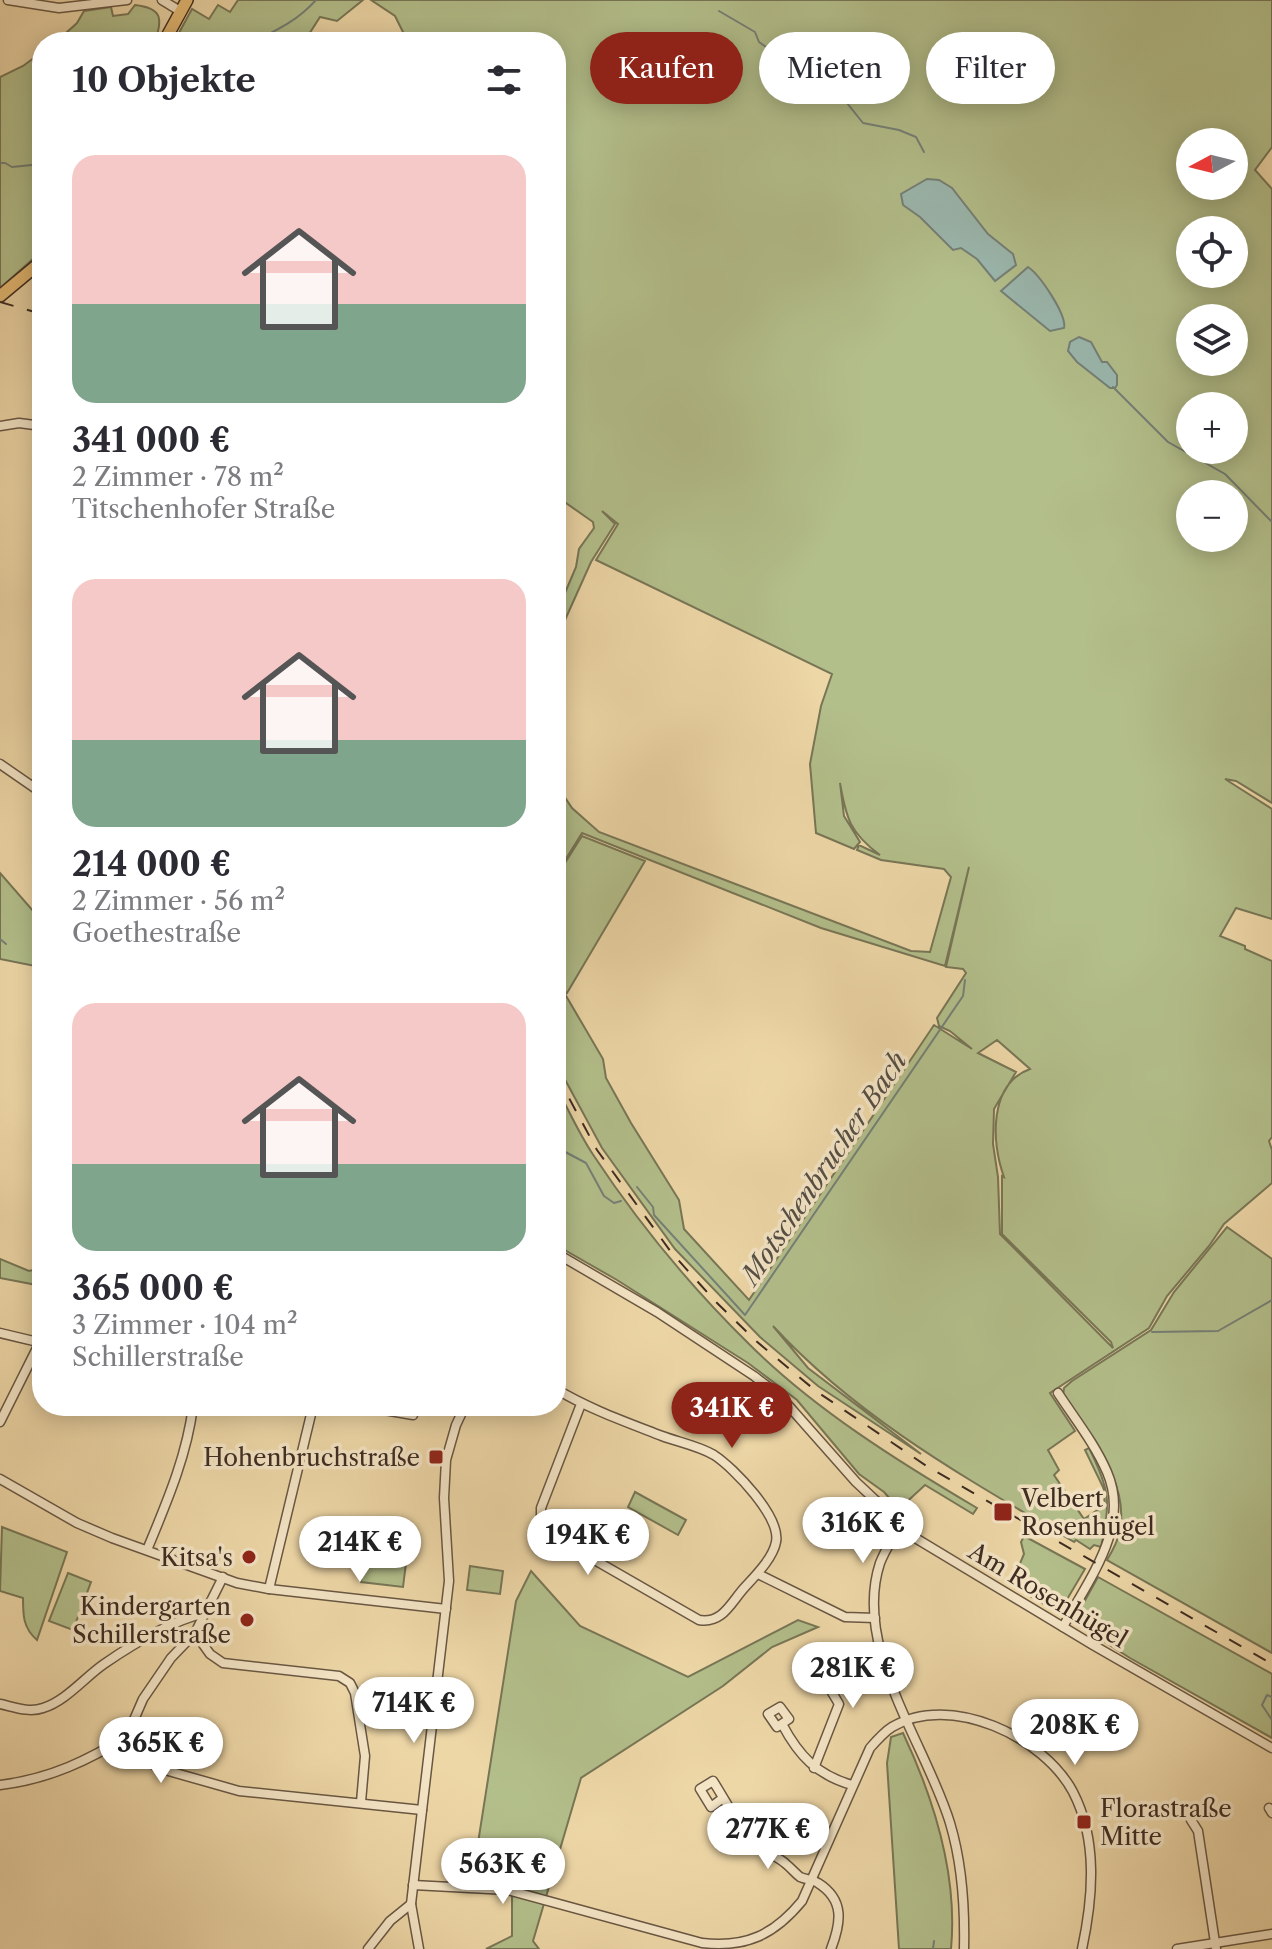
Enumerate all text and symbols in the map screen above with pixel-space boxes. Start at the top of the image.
chip: Kaufen [590,32,743,104]
chip: Mieten [759,32,910,104]
chip: Filter [926,32,1055,104]
icon: filters [482,58,526,102]
text: 10 Objekte [72,59,256,101]
north arrow [1176,128,1248,200]
map controls [1176,128,1248,552]
icon: home [227,207,371,351]
button: locate [1176,216,1248,288]
button: layers [1176,304,1248,376]
button: + [1176,392,1248,464]
text: 341 000 € [72,419,230,461]
text: 2 Zimmer · 78 m² [72,461,284,493]
button: − [1176,480,1248,552]
text: Titschenhofer Straße [72,493,335,525]
icon: home [227,631,371,775]
text: 214 000 € [72,843,231,885]
text: 2 Zimmer · 56 m² [72,885,285,917]
text: Goethestraße [72,917,241,949]
water label: Motschenbrucher Bach [733,1046,914,1293]
icon: home [227,1055,371,1199]
text: 365 000 € [72,1267,234,1309]
text: 3 Zimmer · 104 m² [72,1309,298,1341]
text: Schillerstraße [72,1341,244,1373]
pin: 341K € [667,1382,797,1450]
text: 341K € [690,1392,775,1424]
place label: Hohenbruchstraße [203,1443,420,1472]
marker: Hohenbruchstraße [427,1448,445,1466]
place label: Velbert Rosenhügel [1020,1484,1155,1541]
pin: 316K € [798,1497,928,1565]
marker: Velbert Rosenhügel [992,1501,1014,1523]
text: 316K € [820,1507,906,1539]
pin: 194K € [523,1509,653,1577]
pin: 214K € [295,1516,425,1584]
text: 194K € [545,1519,631,1551]
text: 214K € [317,1526,403,1558]
street label: Am Rosenhügel [962,1536,1133,1654]
place label: Kitsa's [160,1543,233,1572]
marker: Kitsa's [240,1548,258,1566]
place label: Kindergarten Schillerstraße [72,1592,231,1649]
marker: Kindergarten Schillerstraße [238,1611,256,1629]
pin: 281K € [788,1642,918,1710]
text: 281K € [810,1652,896,1684]
pin: 714K € [349,1677,479,1745]
text: 714K € [372,1687,456,1719]
pin: 208K € [1010,1699,1140,1767]
text: 208K € [1029,1709,1121,1741]
pin: 365K € [96,1717,226,1785]
text: 365K € [117,1727,205,1759]
place label: Florastraße Mitte [1100,1794,1232,1851]
pin: 277K € [703,1803,833,1871]
text: 277K € [725,1813,811,1845]
marker: Florastraße Mitte [1075,1813,1093,1831]
pin: 563K € [438,1838,568,1906]
text: 563K € [459,1848,547,1880]

